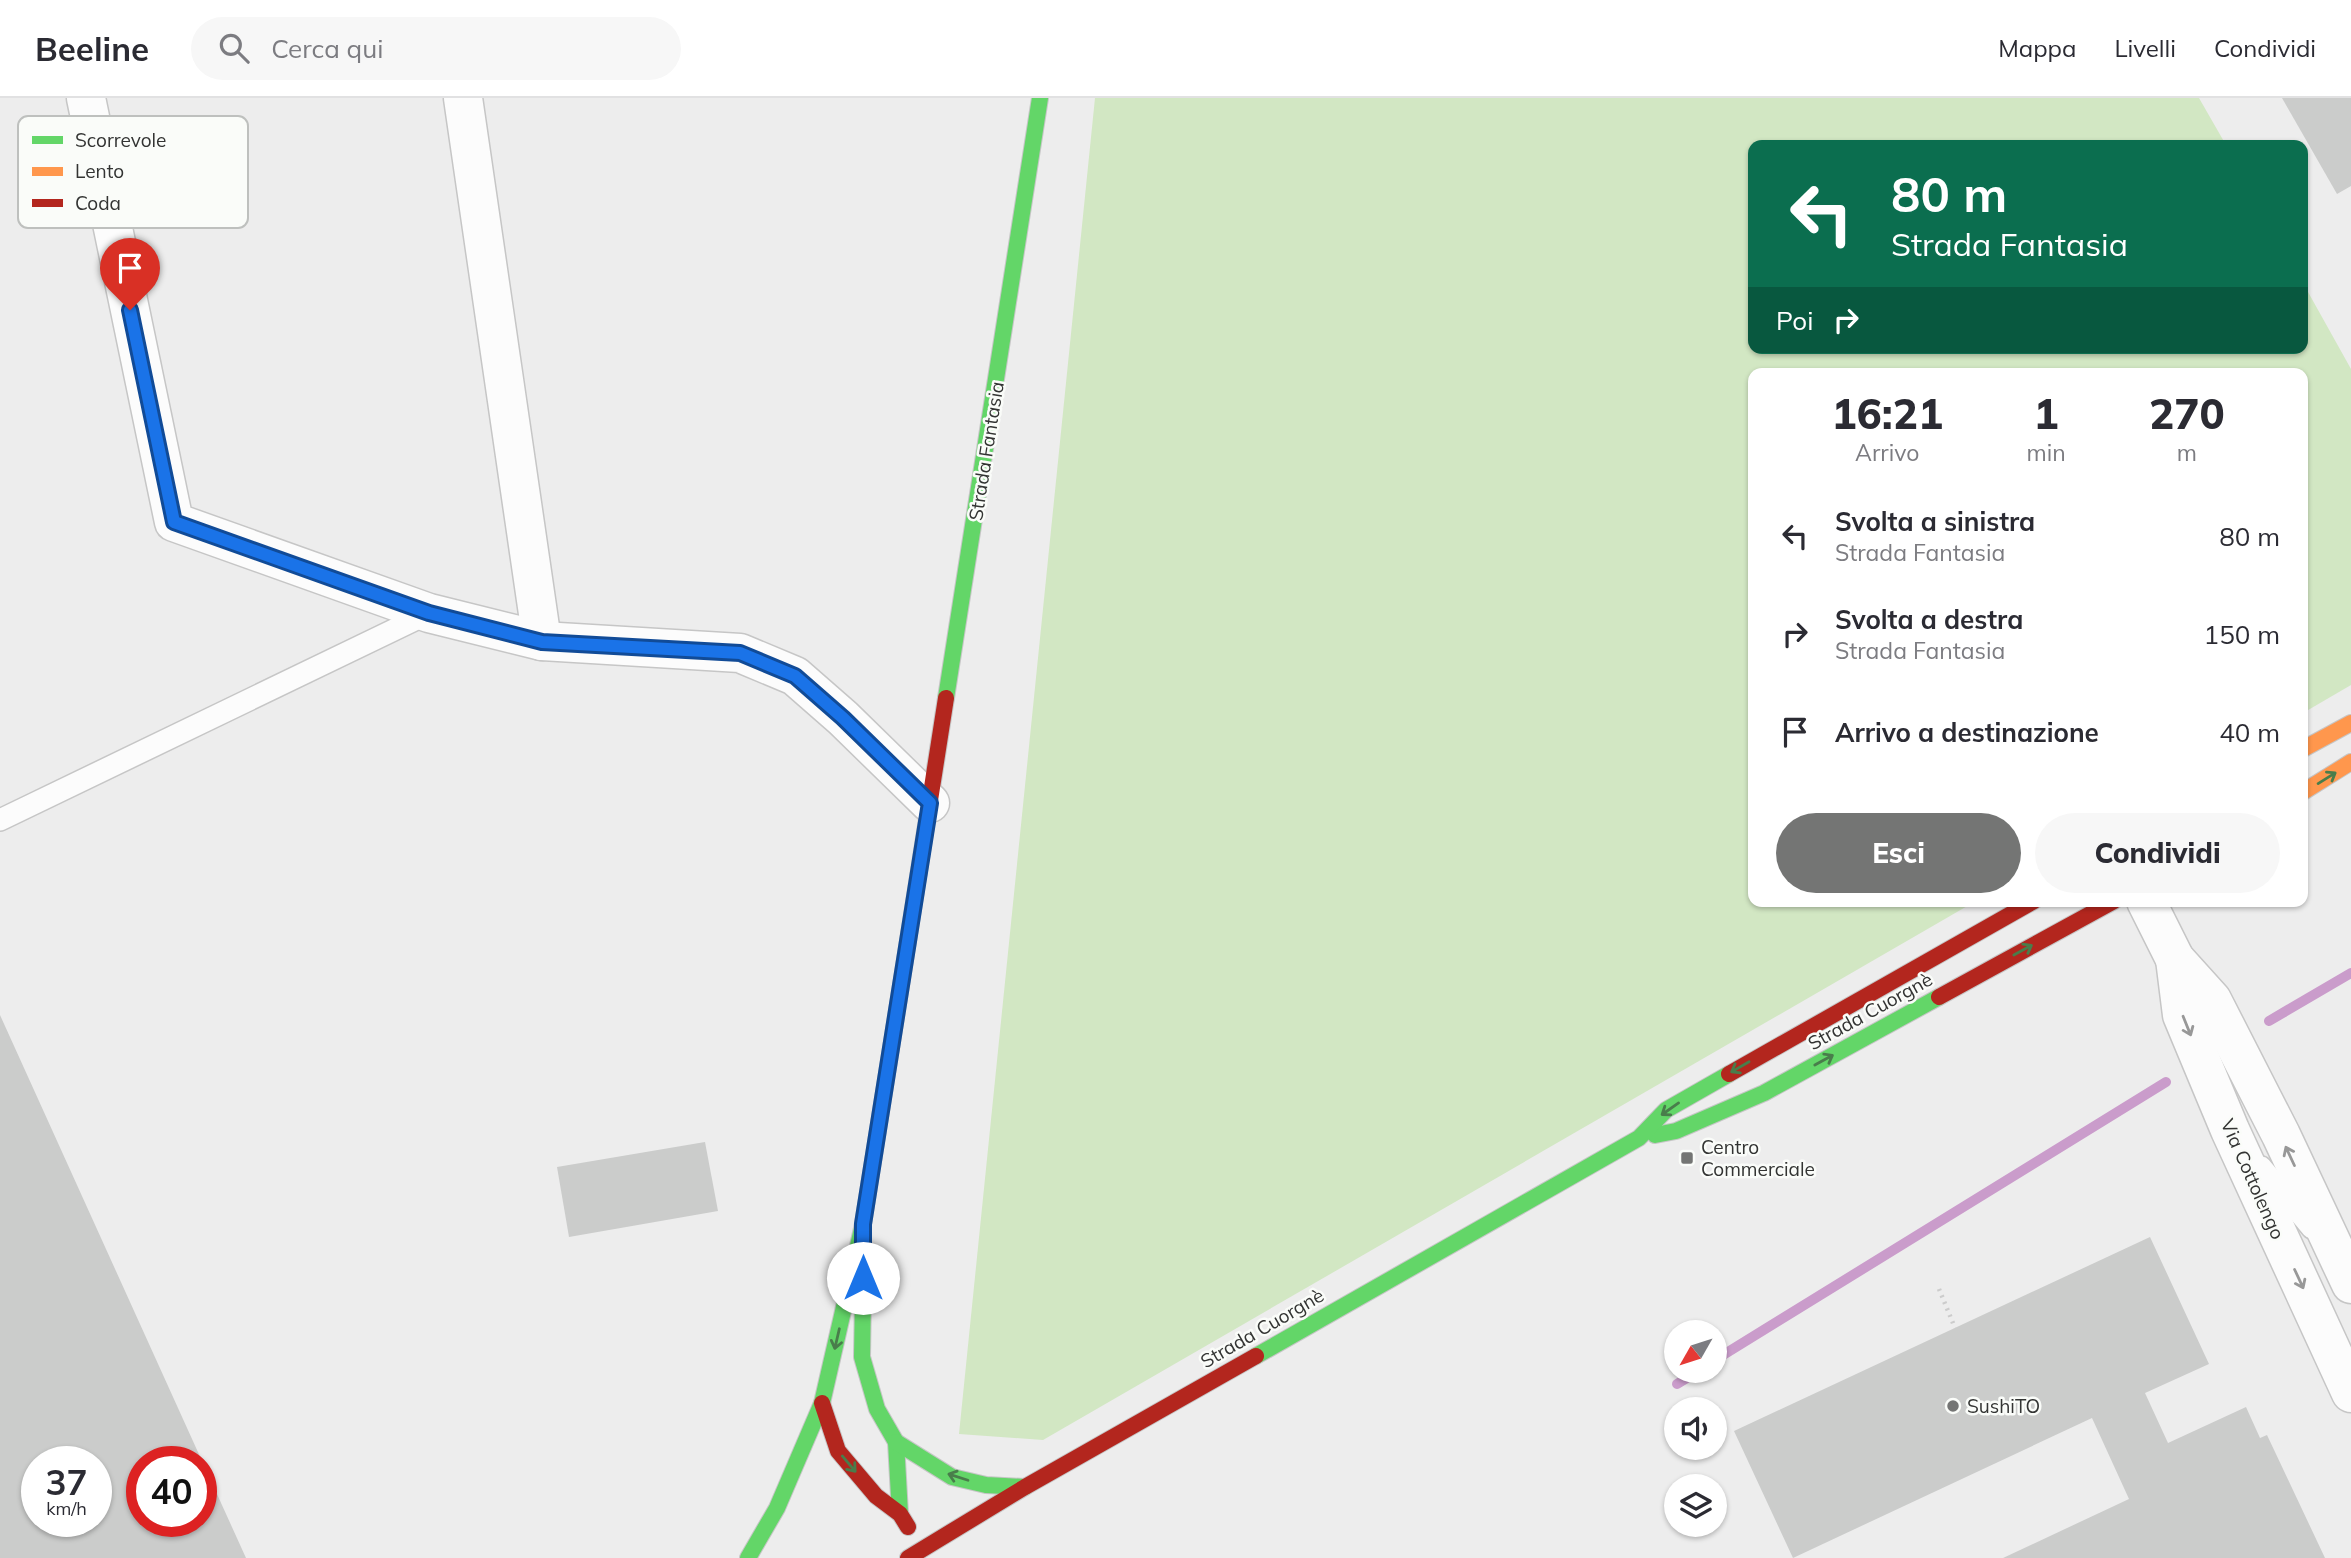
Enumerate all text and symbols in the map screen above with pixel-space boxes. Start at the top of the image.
search box [191,17,681,80]
text: Beeline [35,28,149,69]
icon: search [215,29,253,67]
text: Cerca qui [271,32,383,65]
text: Mappa [1998,33,2076,63]
text: Livelli [2114,33,2176,63]
text: Condividi [2214,33,2316,63]
legend [18,116,248,228]
text: Scorrevole [75,128,166,152]
text: Lento [75,159,124,183]
text: 80 m [1891,163,2007,224]
icon: left [1776,168,1867,259]
text: Coda [75,191,121,215]
text: Strada Fantasia [1891,224,2128,264]
pin [100,238,160,310]
icon: arrive [111,249,149,287]
icon: right [1827,301,1865,339]
text: Poi [1776,304,1813,337]
street label: Strada Fantasia [963,380,1009,522]
text: 16:21 [1831,387,1943,440]
text: 1 [2033,387,2059,440]
text: 270 [2149,387,2225,440]
text: Arrivo [1855,438,1919,467]
text: min [2026,438,2066,467]
text: m [2177,438,2197,467]
text: Svolta a sinistra [1835,505,2035,538]
icon: left [1776,517,1814,555]
text: 80 m [2219,520,2280,553]
text: Strada Fantasia [1835,538,2005,567]
text: Svolta a destra [1835,603,2023,636]
icon: right [1776,615,1814,653]
text: 150 m [2204,618,2280,651]
text: Strada Fantasia [1835,636,2005,665]
icon: arrive [1776,713,1814,751]
text: Arrivo a destinazione [1835,716,2099,749]
text: 40 m [2219,716,2280,749]
one-way arrow [2317,770,2337,784]
button: Esci [1776,813,2021,893]
button: Condividi [2035,813,2280,893]
one-way arrow [2013,943,2033,957]
street label: Strada Cuorgnè [1804,967,1936,1055]
one-way arrow [2181,1015,2194,1036]
one-way arrow [1813,1053,1834,1066]
one-way arrow [1730,1060,1750,1074]
one-way arrow [1661,1102,1680,1116]
street label: Via Cottolengo [2216,1115,2290,1243]
place label: Centro Commerciale [1701,1135,1815,1181]
one-way arrow [2283,1146,2297,1167]
marker: Centro Commerciale [1679,1150,1695,1166]
position arrow [826,1241,900,1315]
one-way arrow [2292,1268,2306,1289]
street label: Strada Cuorgnè [1196,1283,1328,1373]
north arrow [1664,1320,1727,1382]
map controls [1664,1320,1727,1537]
one-way arrow [830,1327,843,1350]
place label: SushiTO [1967,1394,2040,1418]
button: sound [1664,1397,1727,1460]
marker: SushiTO [1945,1398,1961,1414]
speed limit sign: 40 [126,1446,217,1537]
one-way arrow [841,1455,857,1473]
text: 37 [45,1460,88,1504]
one-way arrow [948,1470,970,1482]
button: layers [1664,1474,1727,1537]
text: km/h [46,1497,87,1520]

